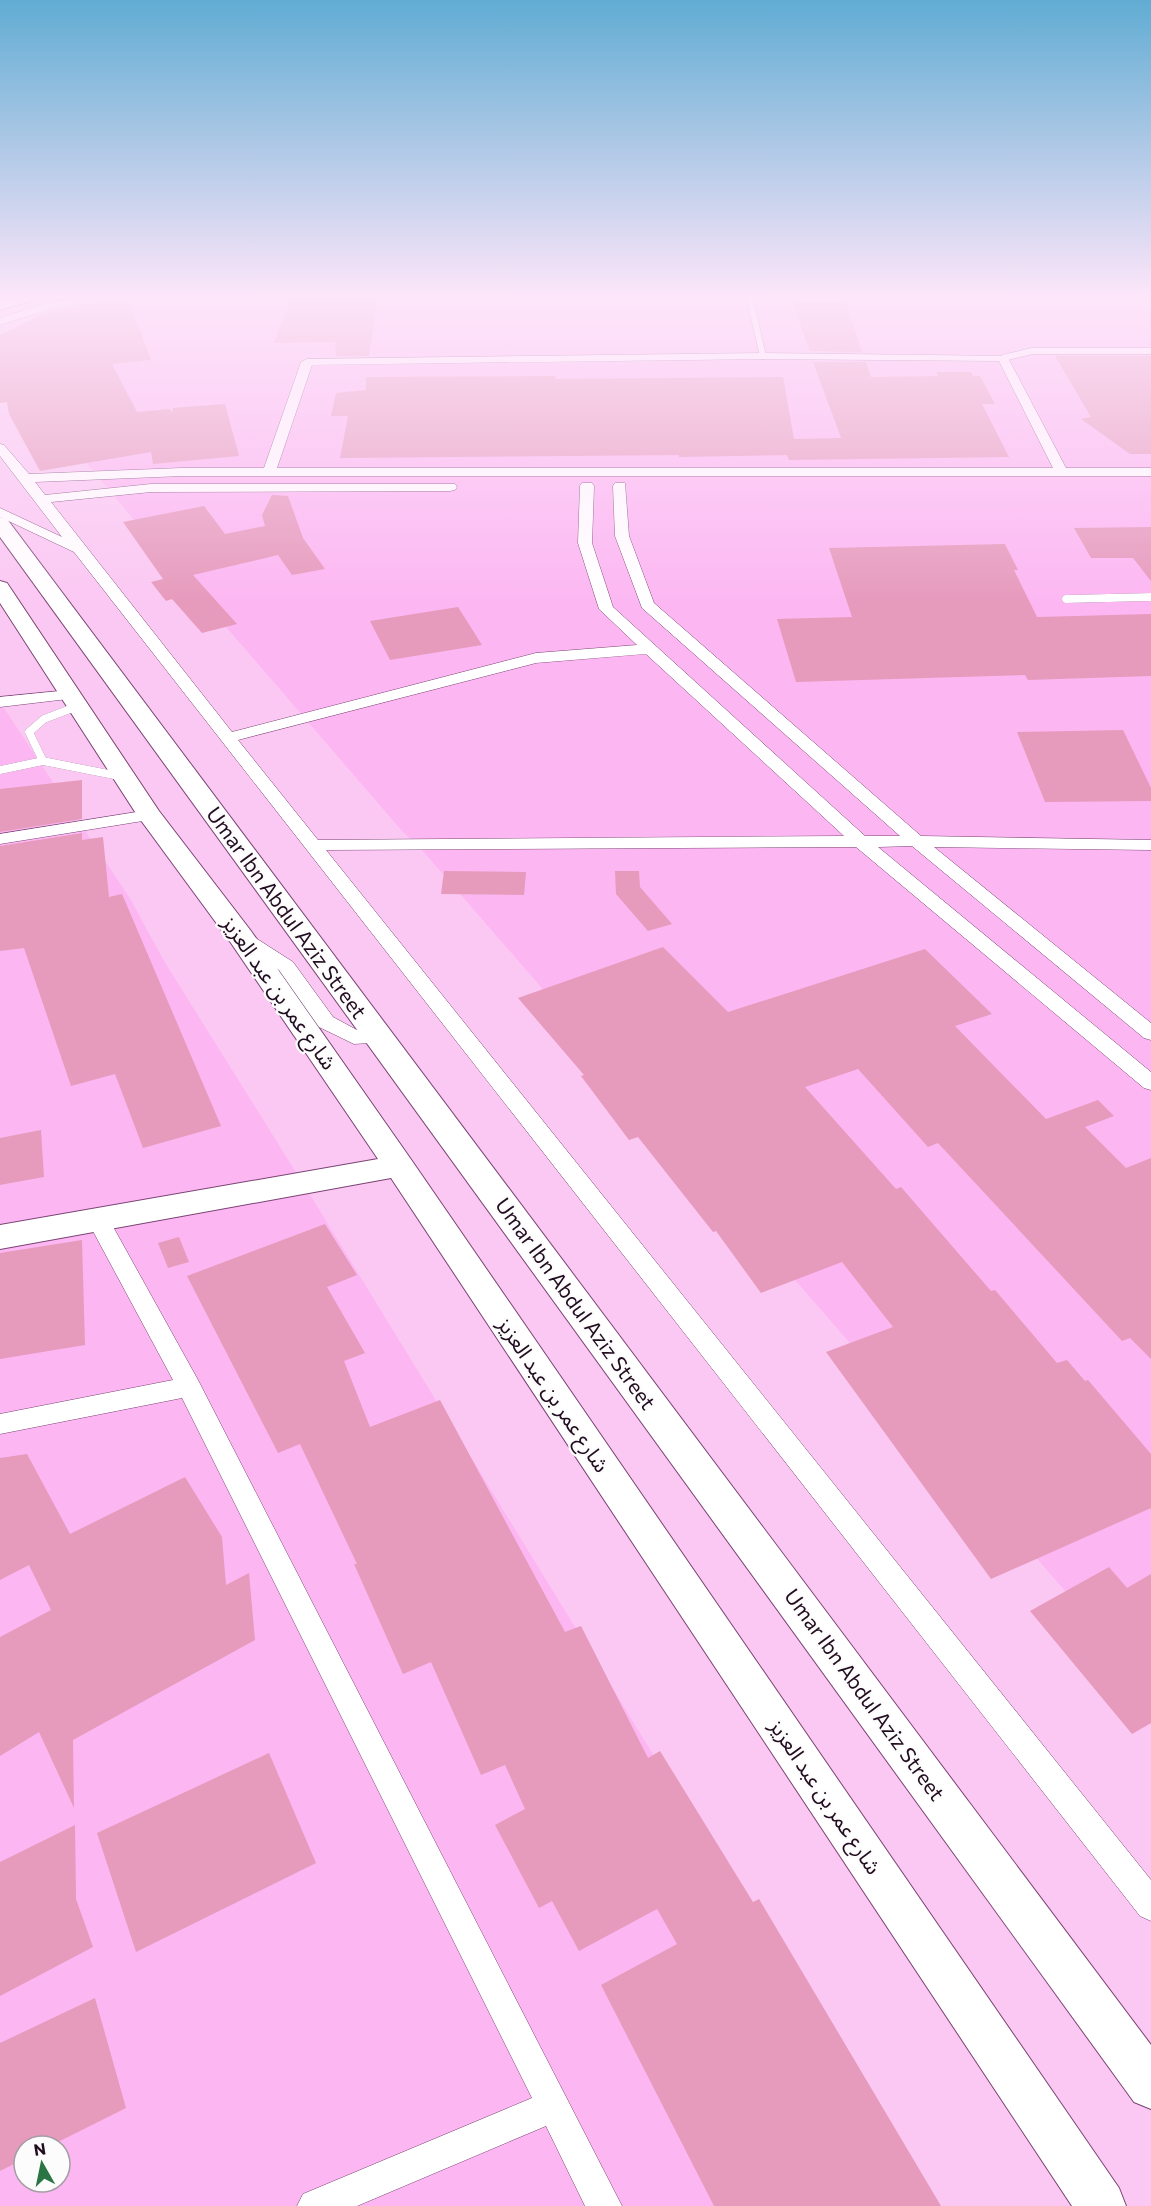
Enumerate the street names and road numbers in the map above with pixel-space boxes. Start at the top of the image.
street label: Umar Ibn Abdul Aziz Street [202,801,372,1023]
street label: شارع عمر بن عبد العزيز [214,910,343,1076]
street label: Umar Ibn Abdul Aziz Street [491,1192,661,1414]
street label: شارع عمر بن عبد العزيز [489,1311,615,1479]
street label: Umar Ibn Abdul Aziz Street [780,1583,950,1805]
street label: شارع عمر بن عبد العزيز [761,1713,887,1881]

